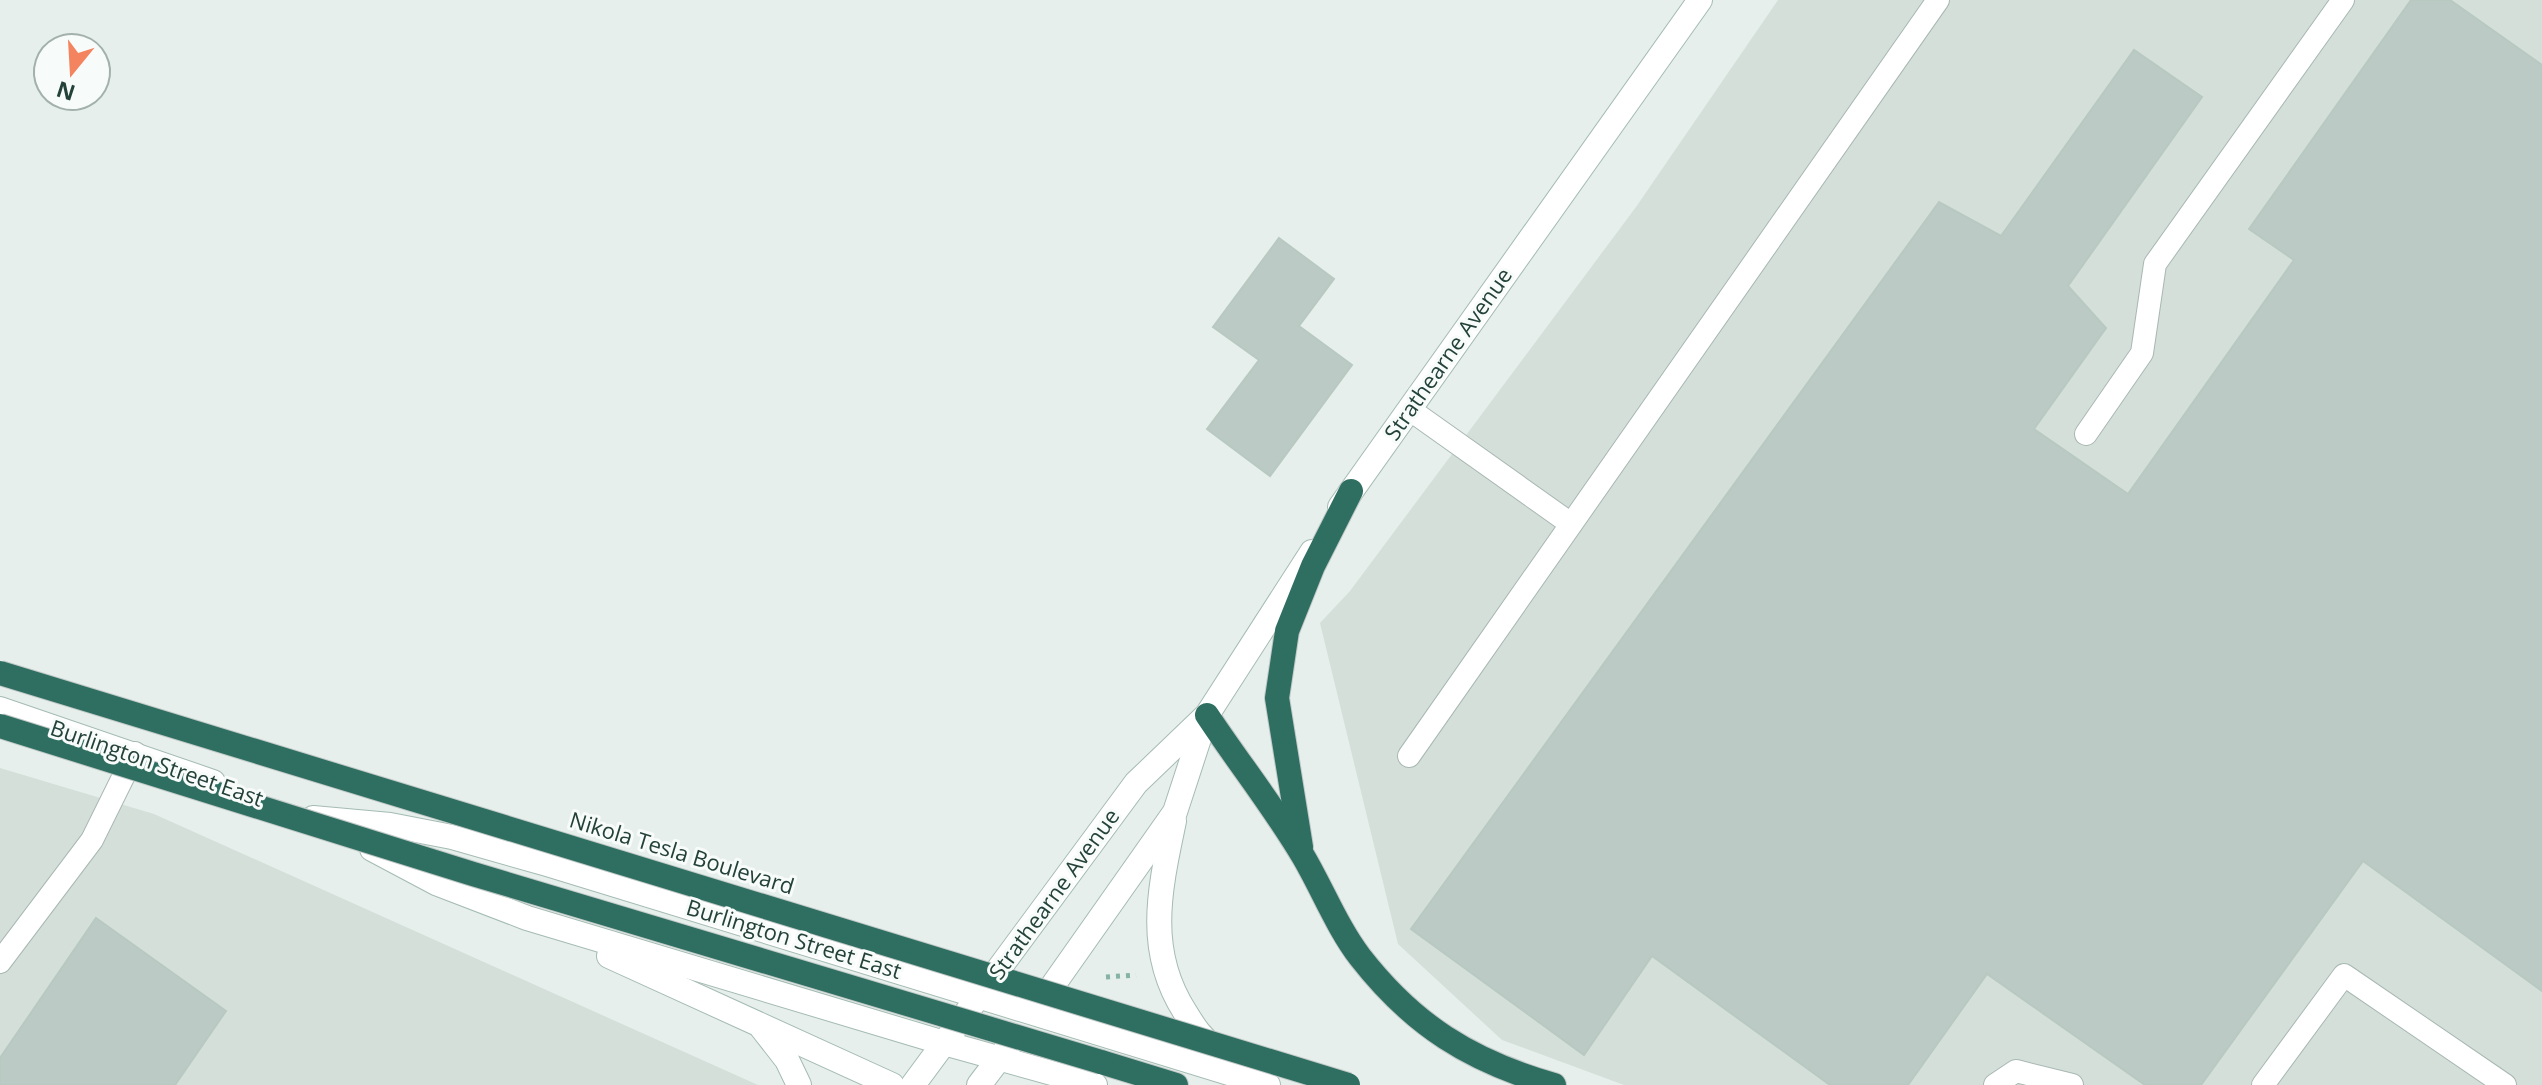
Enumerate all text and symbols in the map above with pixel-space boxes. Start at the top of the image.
north arrow [32,32,112,112]
text: N [52,75,79,109]
street label: Strathearne Avenue [1376,261,1518,446]
street label: Burlington Street East [47,711,268,813]
street label: Strathearne Avenue [981,802,1125,985]
street label: Nikola Tesla Boulevard [566,804,798,901]
street label: Burlington Street East [683,891,906,985]

